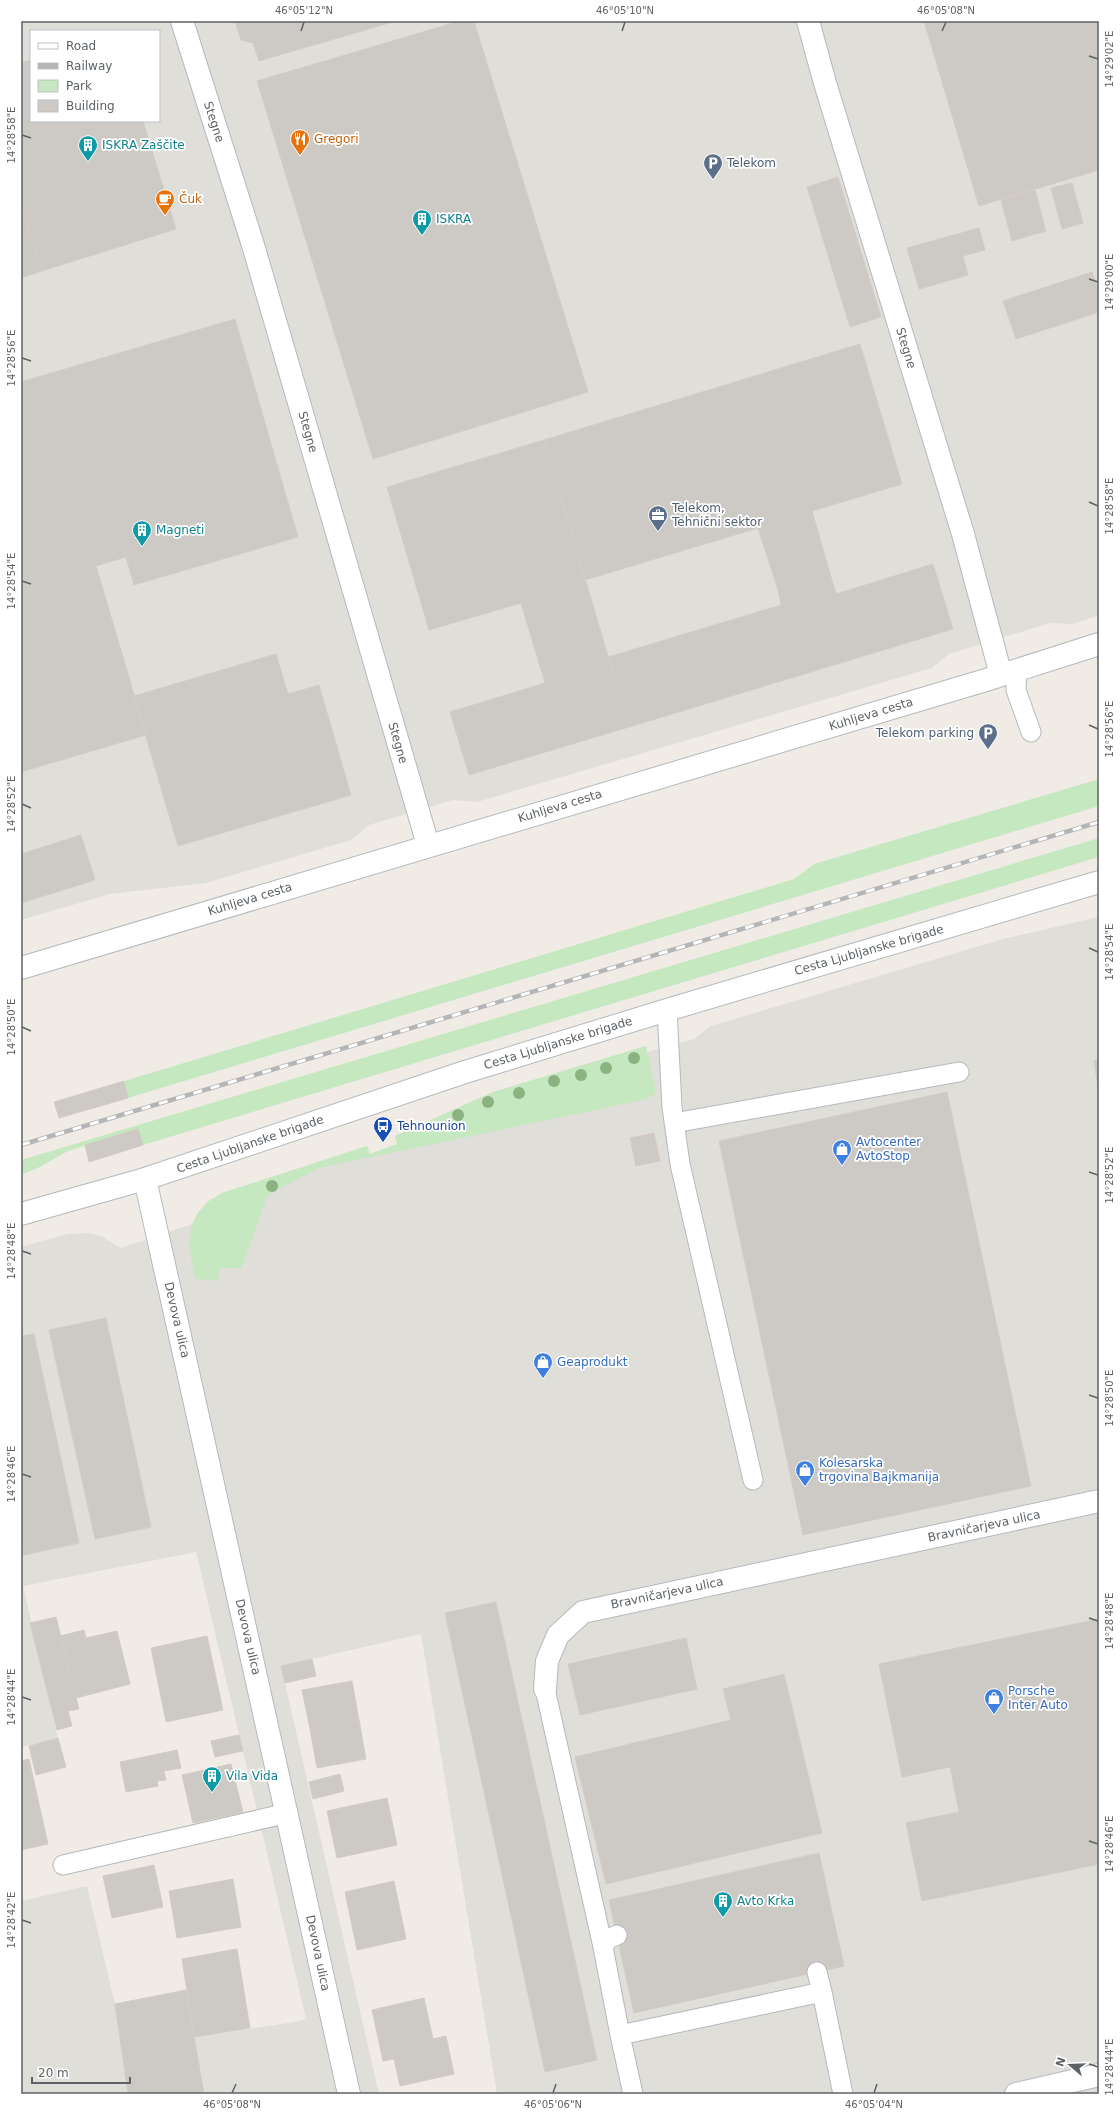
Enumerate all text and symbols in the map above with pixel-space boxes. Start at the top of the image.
text: 46°05'12"N [275,5,333,16]
text: 46°05'10"N [596,5,654,16]
text: 46°05'08"N [917,5,975,16]
legend [30,30,160,122]
text: 14°29'02"E [1104,31,1115,87]
text: Road [66,39,96,53]
text: Railway [66,59,112,73]
text: Park [66,79,92,93]
text: Building [66,99,115,113]
street label: Stegne [201,100,227,144]
text: 14°28'58"E [6,107,17,163]
restaurant icon: Gregori [289,128,311,156]
place label: Gregori [314,132,359,146]
building icon: ISKRA Zaščite [77,134,99,162]
place label: ISKRA Zaščite [102,138,185,152]
parking icon: Telekom [702,152,724,180]
place label: Telekom [726,156,776,170]
cafe icon: Čuk [154,188,176,216]
place label: Čuk [179,191,202,206]
building icon: ISKRA [411,208,433,236]
place label: ISKRA [436,212,472,226]
text: 14°29'00"E [1104,254,1115,310]
street label: Stegne [893,326,919,370]
text: 14°28'56"E [6,330,17,386]
street label: Stegne [295,410,321,454]
text: 14°28'58"E [1104,478,1115,534]
place label: Telekom, Tehnični sektor [671,501,762,529]
office icon: Telekom, Tehnični sektor [647,504,669,532]
building icon: Magneti [131,519,153,547]
place label: Magneti [156,523,204,537]
text: 14°28'54"E [6,553,17,609]
street label: Kuhljeva cesta [827,695,915,733]
text: 14°28'56"E [1104,701,1115,757]
street label: Stegne [385,721,411,765]
parking icon: Telekom parking [977,722,999,750]
place label: Telekom parking [875,726,974,740]
text: 14°28'52"E [6,776,17,832]
street label: Kuhljeva cesta [516,787,604,825]
street label: Kuhljeva cesta [206,880,294,918]
street label: Cesta Ljubljanske brigade [793,922,945,978]
text: 14°28'54"E [1104,924,1115,980]
text: 14°28'50"E [6,999,17,1055]
street label: Cesta Ljubljanske brigade [482,1014,634,1072]
street label: Cesta Ljubljanske brigade [175,1112,325,1176]
bus stop icon: Tehnounion [372,1115,394,1143]
place label: Tehnounion [396,1119,466,1133]
place label: Avtocenter AvtoStop [856,1135,921,1163]
shop icon: Avtocenter AvtoStop [831,1138,853,1166]
text: 14°28'52"E [1104,1147,1115,1203]
text: 14°28'48"E [6,1223,17,1279]
street label: Devova ulica [161,1281,193,1359]
shop icon: Geaprodukt [532,1351,554,1379]
place label: Geaprodukt [557,1355,628,1369]
text: 14°28'50"E [1104,1370,1115,1426]
text: 14°28'46"E [6,1446,17,1502]
place label: Kolesarska trgovina Bajkmanija [819,1456,939,1484]
shop icon: Kolesarska trgovina Bajkmanija [794,1459,816,1487]
street label: Bravničarjeva ulica [926,1507,1042,1545]
street label: Bravničarjeva ulica [609,1574,725,1612]
text: 14°28'48"E [1104,1593,1115,1649]
street label: Devova ulica [232,1598,264,1676]
text: 14°28'44"E [6,1669,17,1725]
place label: Porsche Inter Auto [1008,1684,1068,1712]
shop icon: Porsche Inter Auto [983,1687,1005,1715]
building icon: Vila Vida [201,1765,223,1793]
place label: Vila Vida [226,1769,278,1783]
text: 14°28'46"E [1104,1816,1115,1872]
building icon: Avto Krka [712,1890,734,1918]
text: 14°28'42"E [6,1892,17,1948]
place label: Avto Krka [737,1894,794,1908]
street label: Devova ulica [303,1914,333,1992]
text: 14°28'44"E [1104,2039,1115,2095]
north arrow [1050,2045,1090,2085]
text: N [1053,2055,1069,2068]
scale bar [32,2059,130,2085]
text: 20 m [38,2066,69,2080]
text: 46°05'08"N [203,2099,261,2110]
text: 46°05'06"N [524,2099,582,2110]
text: 46°05'04"N [845,2099,903,2110]

